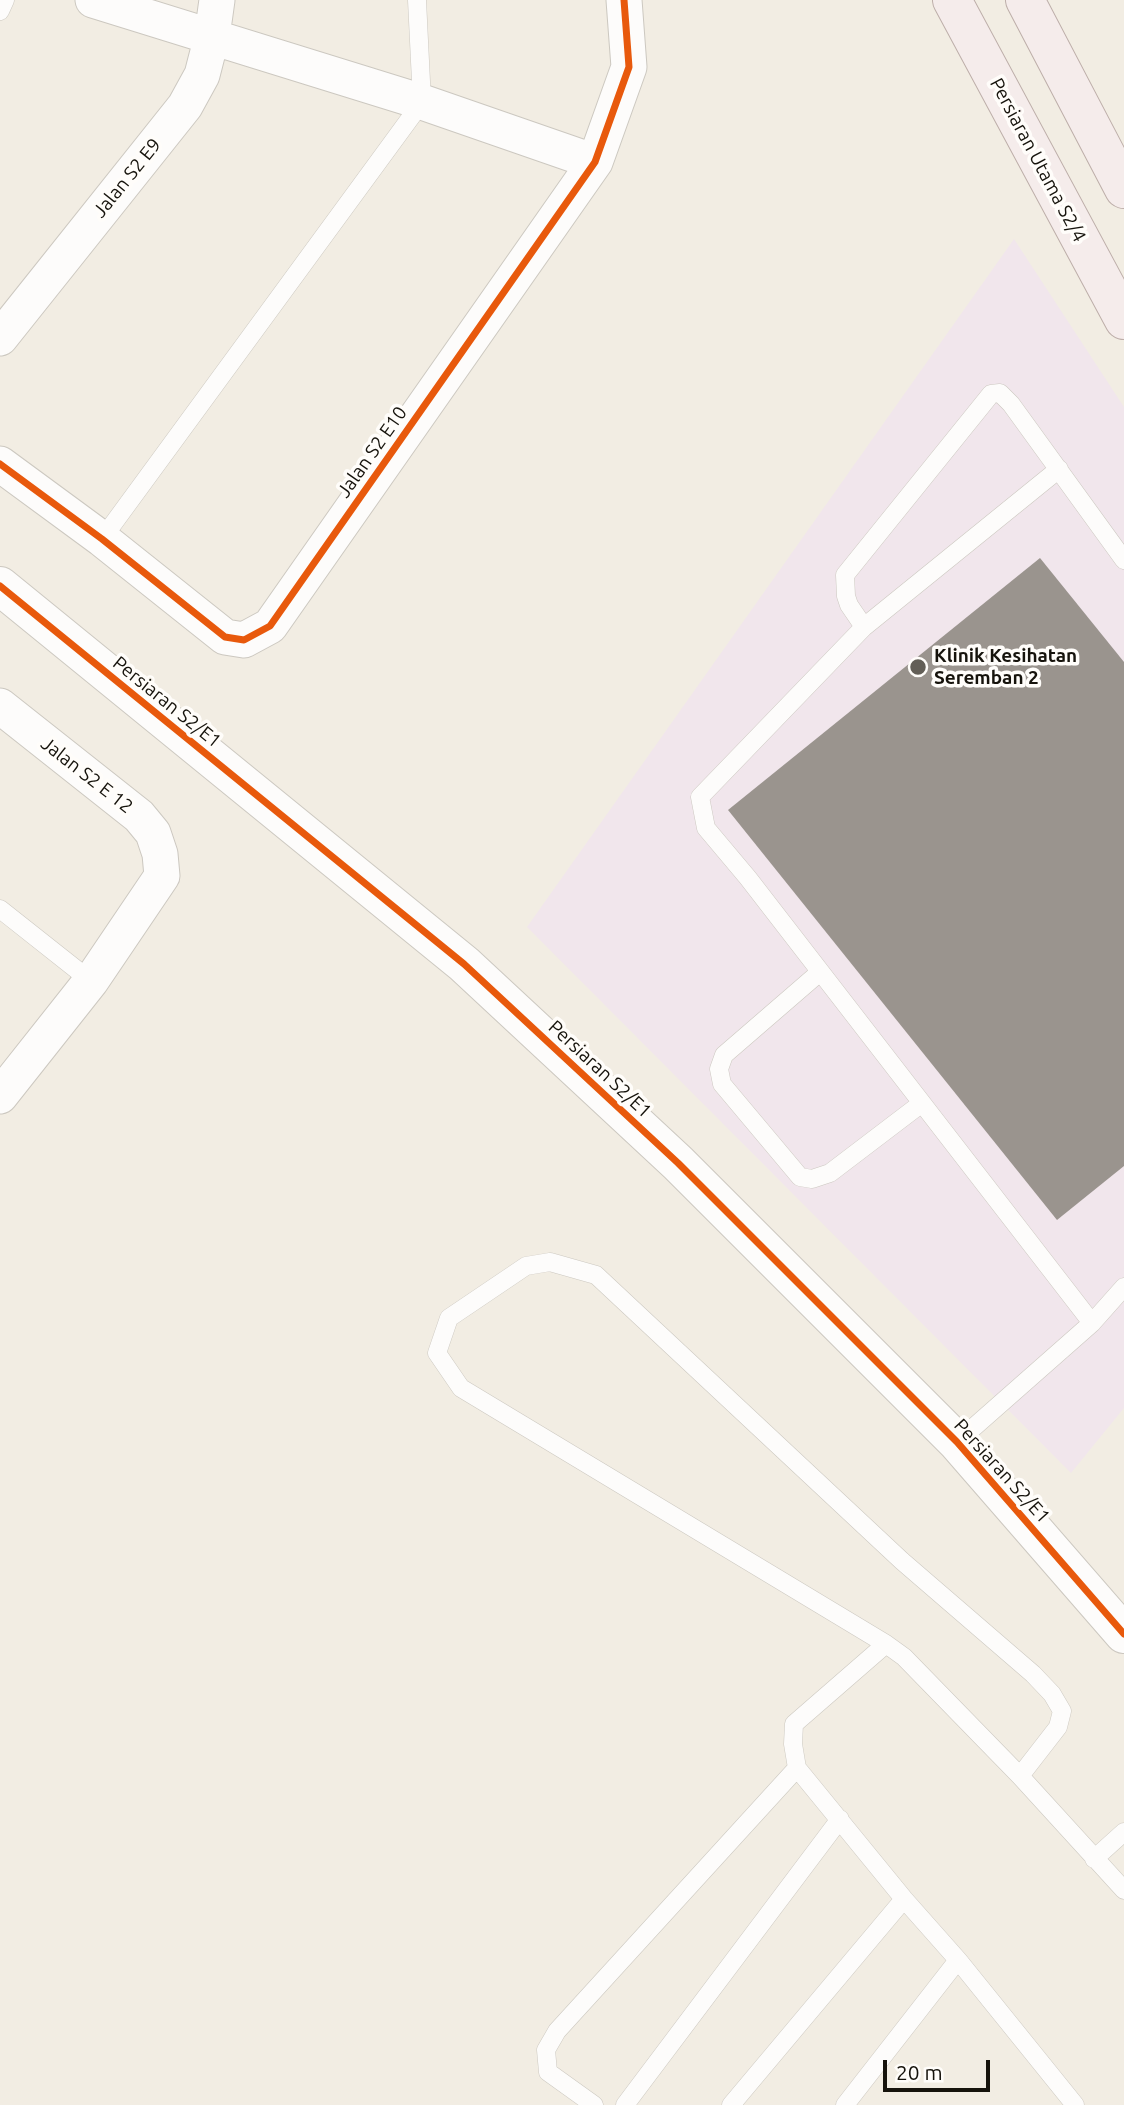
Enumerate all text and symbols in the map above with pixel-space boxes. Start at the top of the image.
street label: Persiaran Utama S2/4 [985,74,1091,246]
street label: Jalan S2 E9 [88,134,166,222]
street label: Jalan S2 E10 [332,402,412,502]
place label: Klinik Kesihatan Seremban 2 [934,645,1077,689]
street label: Persiaran S2/E1 [108,651,226,753]
marker: Klinik Kesihatan Seremban 2 [908,657,928,677]
street label: Jalan S2 E 12 [36,732,138,818]
street label: Persiaran S2/E1 [544,1015,656,1123]
street label: Persiaran S2/E1 [949,1414,1055,1528]
scale bar [886,2046,993,2090]
text: 20 m [896,2060,943,2084]

